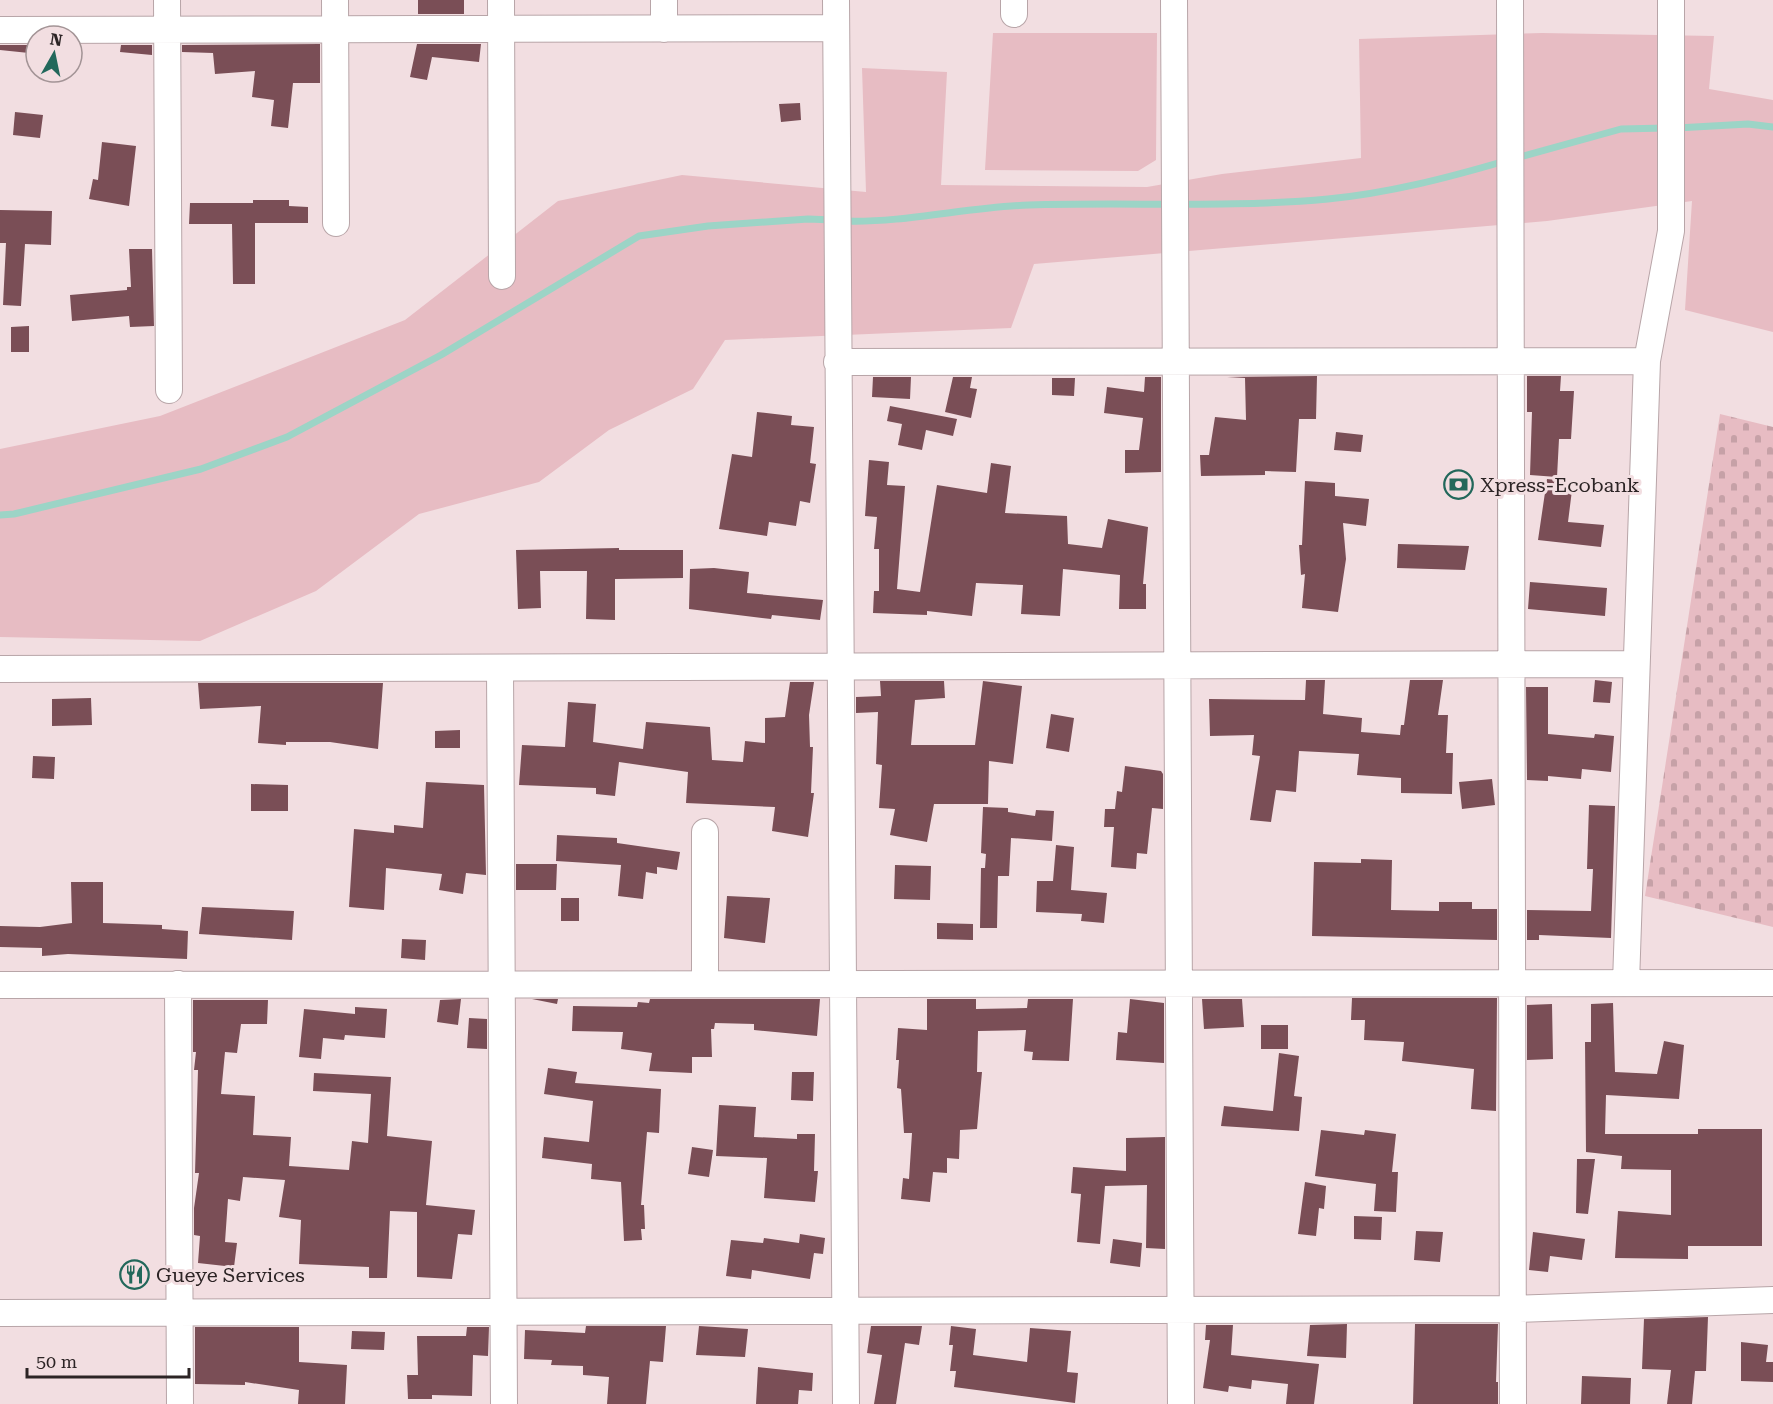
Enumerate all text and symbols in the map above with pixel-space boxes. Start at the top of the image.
north arrow [24,24,84,84]
text: N [49,29,64,50]
bank icon: Xpress-Ecobank [1443,469,1475,501]
place label: Xpress-Ecobank [1480,473,1640,497]
restaurant icon: Gueye Services [119,1259,151,1291]
place label: Gueye Services [156,1263,305,1287]
scale bar [27,1341,189,1379]
text: 50 m [36,1351,77,1372]

